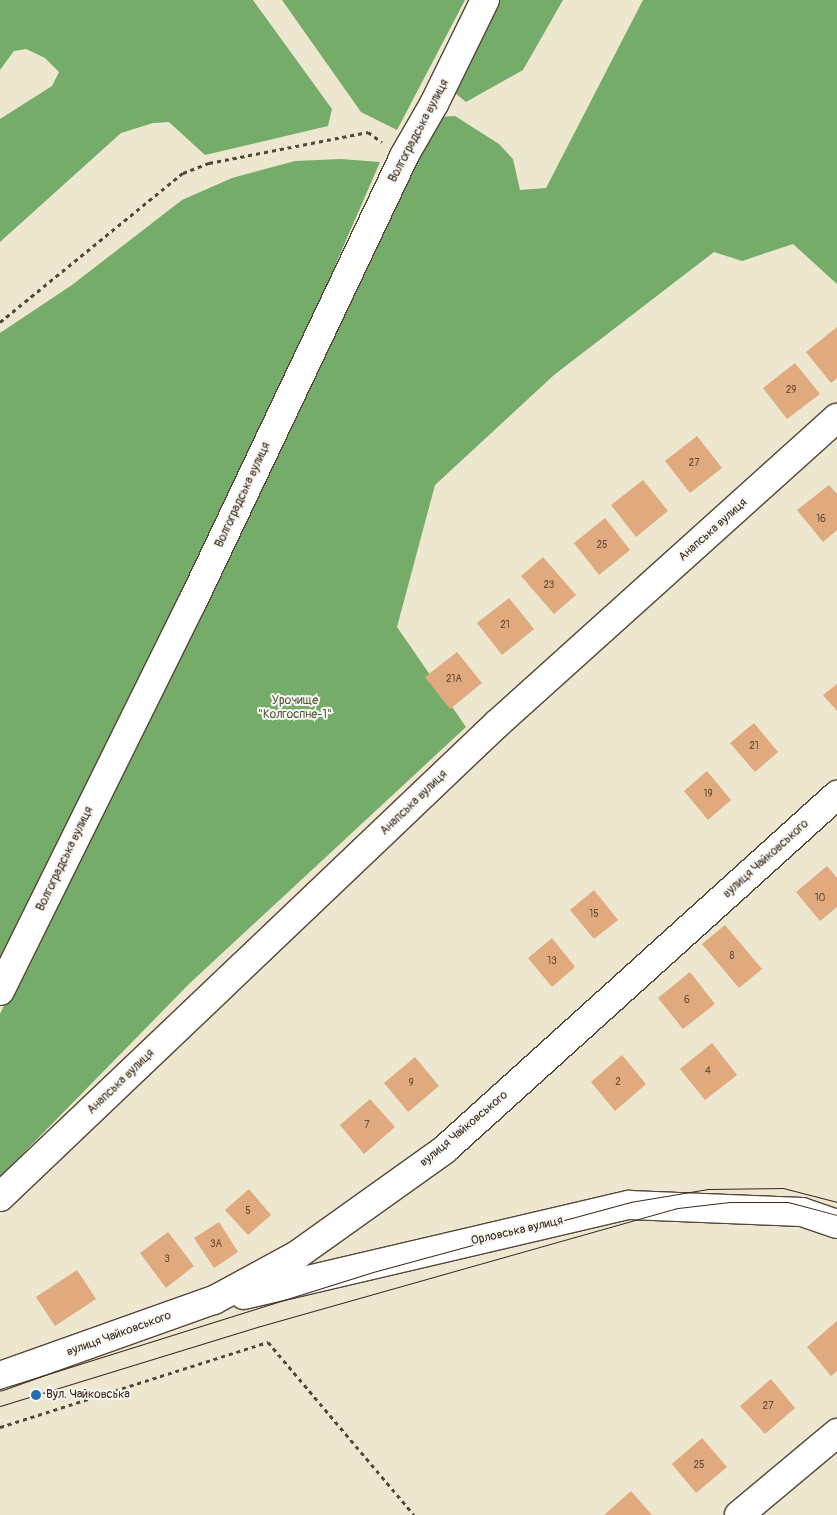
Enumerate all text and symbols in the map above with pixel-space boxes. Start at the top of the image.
street label: Волгоградська вулиця [386,77,452,185]
house number: 29 [786,385,796,397]
street label: Волгоградська вулиця [212,440,274,550]
house number: 27 [689,458,699,470]
street label: Анапська вулиця [676,495,750,565]
house number: 16 [816,514,826,526]
house number: 25 [596,540,608,552]
house number: 23 [544,580,554,592]
house number: 21 [500,620,510,632]
house number: 21А [446,674,462,686]
park label: Урочище "Колгоспне-1" [258,694,332,722]
house number: 21 [749,741,759,753]
street label: Анапська вулиця [378,767,450,839]
house number: 19 [703,789,713,801]
street label: Волгоградська вулиця [33,804,97,914]
street label: вулиця Чайковського [720,817,812,901]
house number: 10 [815,893,825,905]
house number: 15 [589,909,599,921]
house number: 8 [729,951,735,963]
house number: 13 [547,956,557,968]
house number: 6 [684,995,690,1007]
street label: Анапська вулиця [85,1046,157,1118]
house number: 4 [705,1066,711,1078]
house number: 2 [615,1077,621,1089]
house number: 9 [408,1078,414,1090]
street label: вулиця Чайковського [417,1088,511,1170]
house number: 7 [364,1120,370,1132]
house number: 5 [245,1206,251,1218]
street label: Орловська вулиця [470,1213,564,1249]
house number: 3А [210,1239,222,1251]
house number: 3 [164,1254,170,1266]
street label: вулиця Чайковського [65,1308,173,1360]
place label: Вул. Чайковська [46,1388,130,1402]
marker: Вул. Чайковська [30,1389,42,1401]
house number: 27 [763,1401,773,1413]
house number: 25 [693,1460,705,1472]

